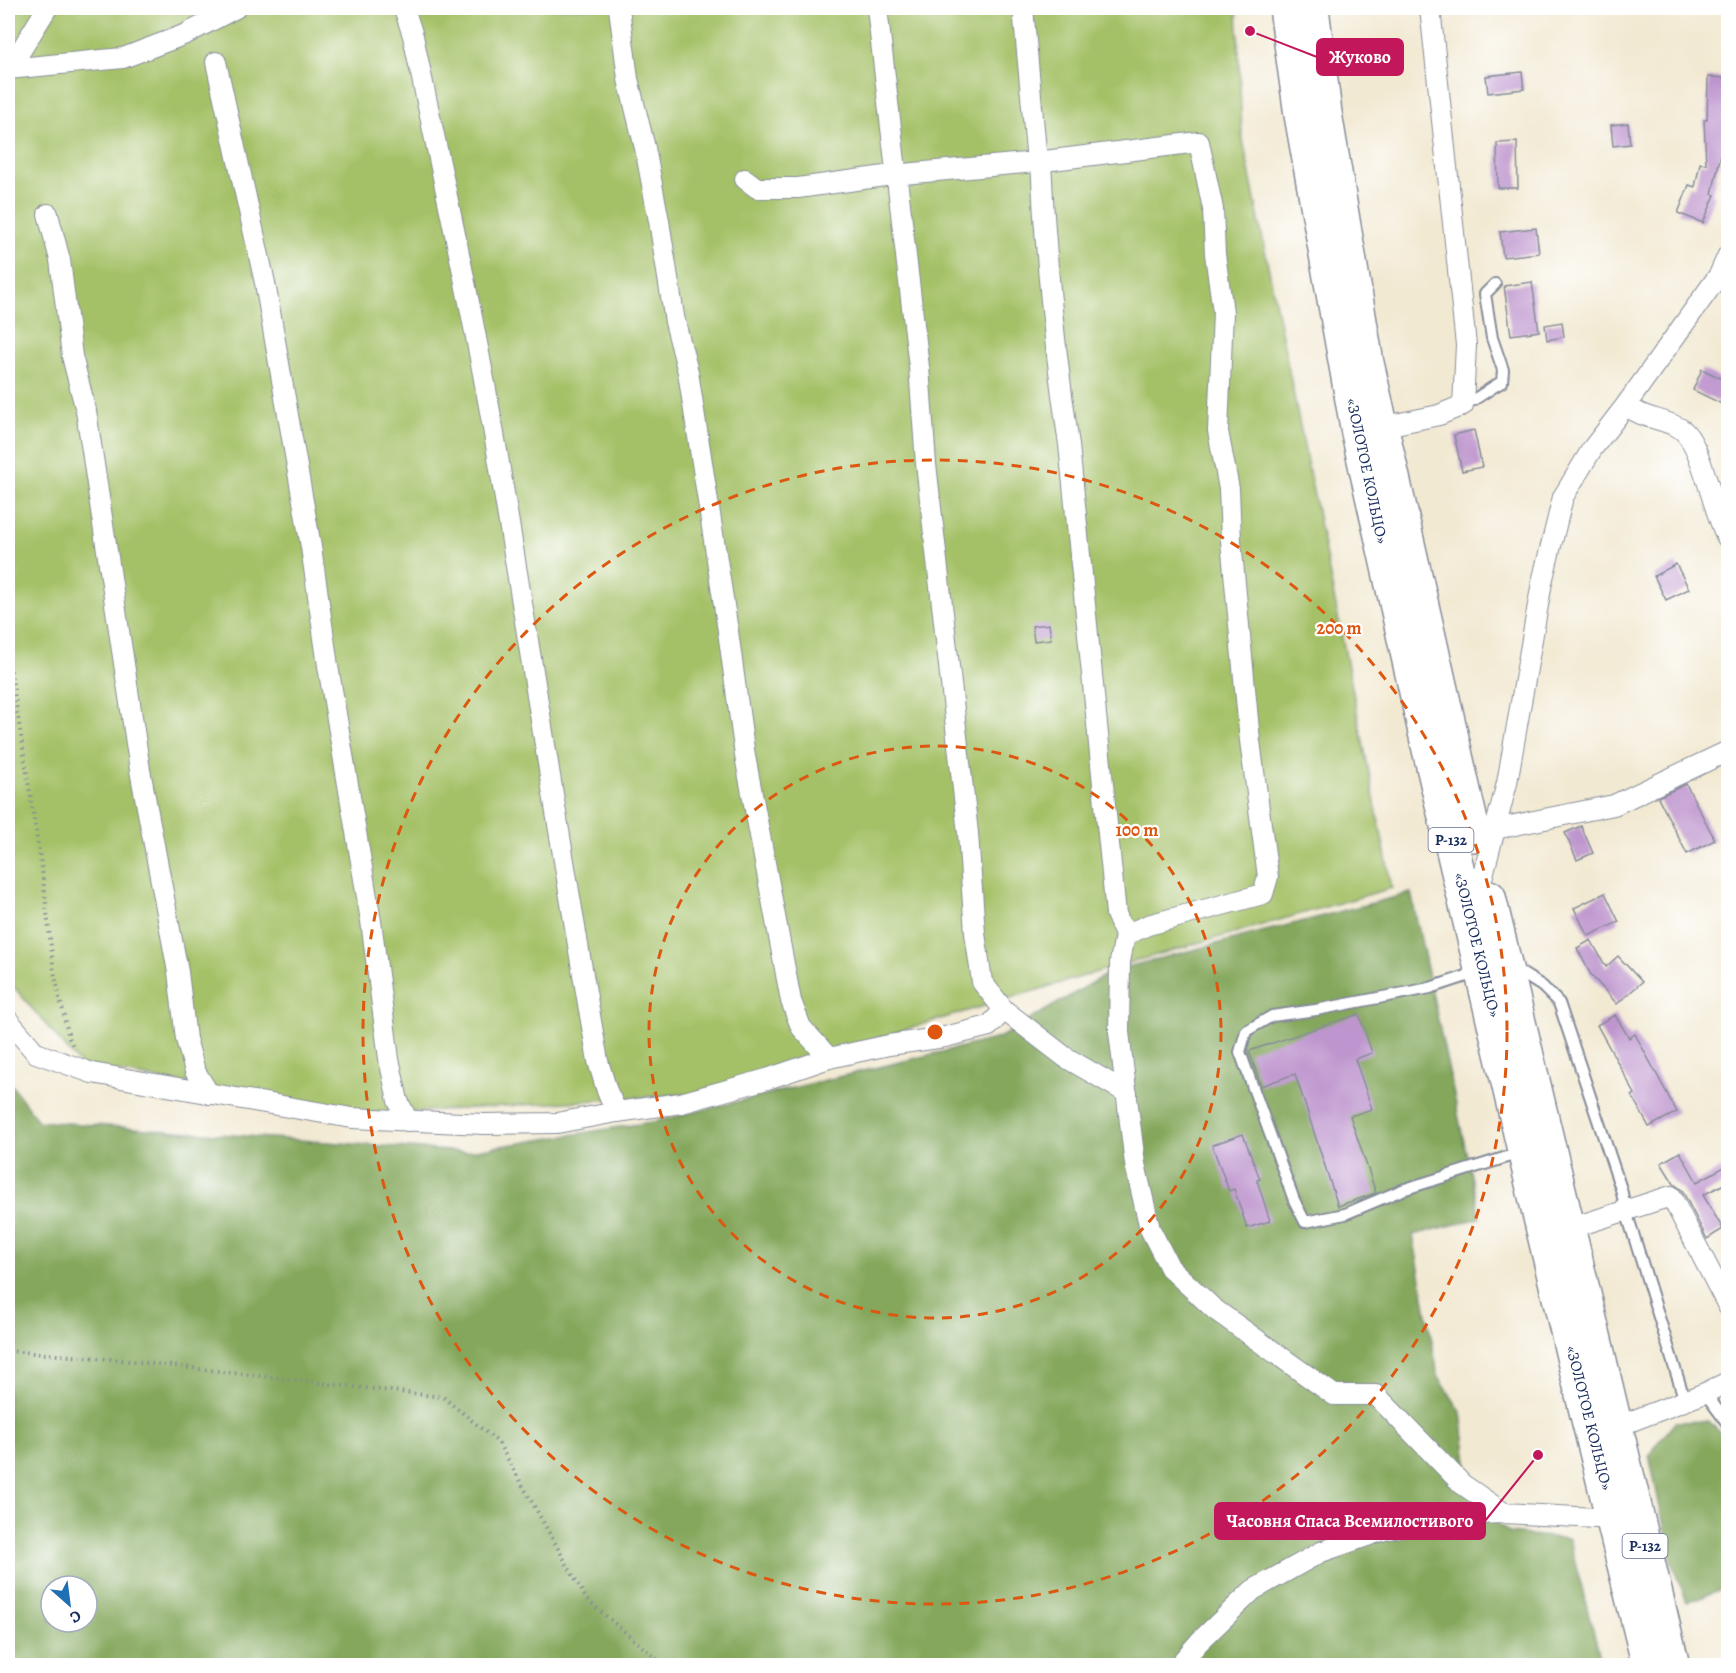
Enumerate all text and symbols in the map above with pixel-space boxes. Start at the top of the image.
callout: Жуково [1317,39,1403,75]
text: Жуково [1329,45,1391,69]
street label: «ЗОЛОТОЕ КОЛЬЦО» [1341,396,1393,546]
text: 200 m [1316,616,1362,640]
text: 100 m [1116,818,1158,842]
road number: Р-132 [1428,828,1474,852]
street label: «ЗОЛОТОЕ КОЛЬЦО» [1448,870,1506,1020]
centre of rings [925,1022,945,1042]
street label: «ЗОЛОТОЕ КОЛЬЦО» [1560,1343,1618,1493]
callout: Часовня Спаса Всемилостивого [1215,1503,1485,1539]
text: Часовня Спаса Всемилостивого [1227,1509,1473,1533]
road number: Р-132 [1622,1534,1668,1558]
north arrow [39,1574,99,1634]
text: С [66,1604,85,1628]

